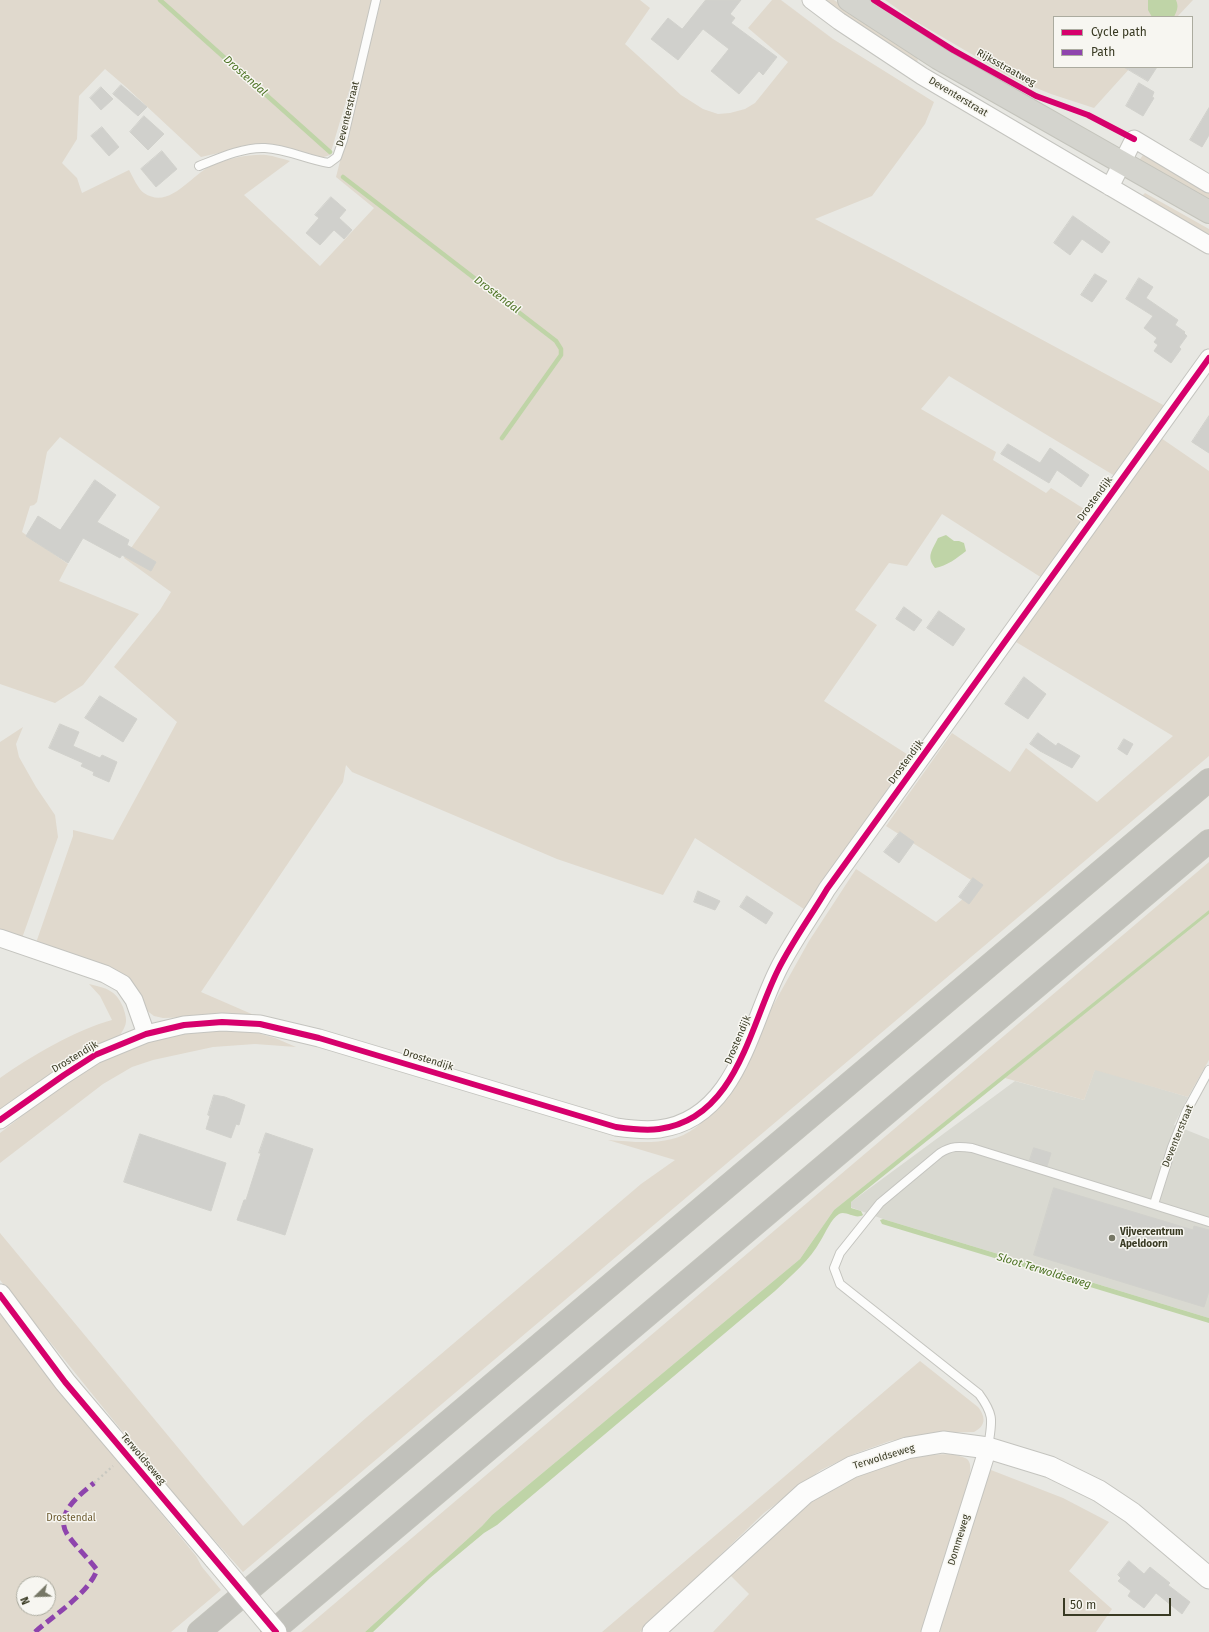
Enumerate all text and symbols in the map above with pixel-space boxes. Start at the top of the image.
legend [1053,16,1193,68]
text: Cycle path [1091,25,1147,39]
text: Path [1091,45,1115,59]
street label: Rijksstraatweg [975,47,1037,89]
water label: Drostendal [221,53,269,99]
street label: Deventerstraat [926,75,990,119]
street label: Deventerstraat [334,80,362,148]
water label: Drostendal [471,273,523,317]
street label: Drostendijk [1075,474,1115,524]
street label: Drostendijk [886,737,926,787]
street label: Drostendijk [722,1014,754,1066]
street label: Drostendijk [50,1038,100,1076]
street label: Drostendijk [401,1047,455,1073]
street label: Deventerstraat [1160,1103,1196,1169]
place label: Vijvercentrum Apeldoorn [1120,1226,1184,1250]
marker: Vijvercentrum Apeldoorn [1107,1233,1117,1243]
water label: Sloot Terwoldseweg [995,1250,1093,1292]
street label: Terwoldseweg [118,1431,168,1487]
street label: Terwoldseweg [852,1442,916,1472]
park label: Drostendal [46,1512,96,1524]
street label: Dommeweg [946,1513,972,1567]
north arrow [16,1576,56,1616]
scale bar [1065,1590,1173,1616]
text: N [18,1595,33,1606]
text: 50 m [1070,1598,1096,1612]

